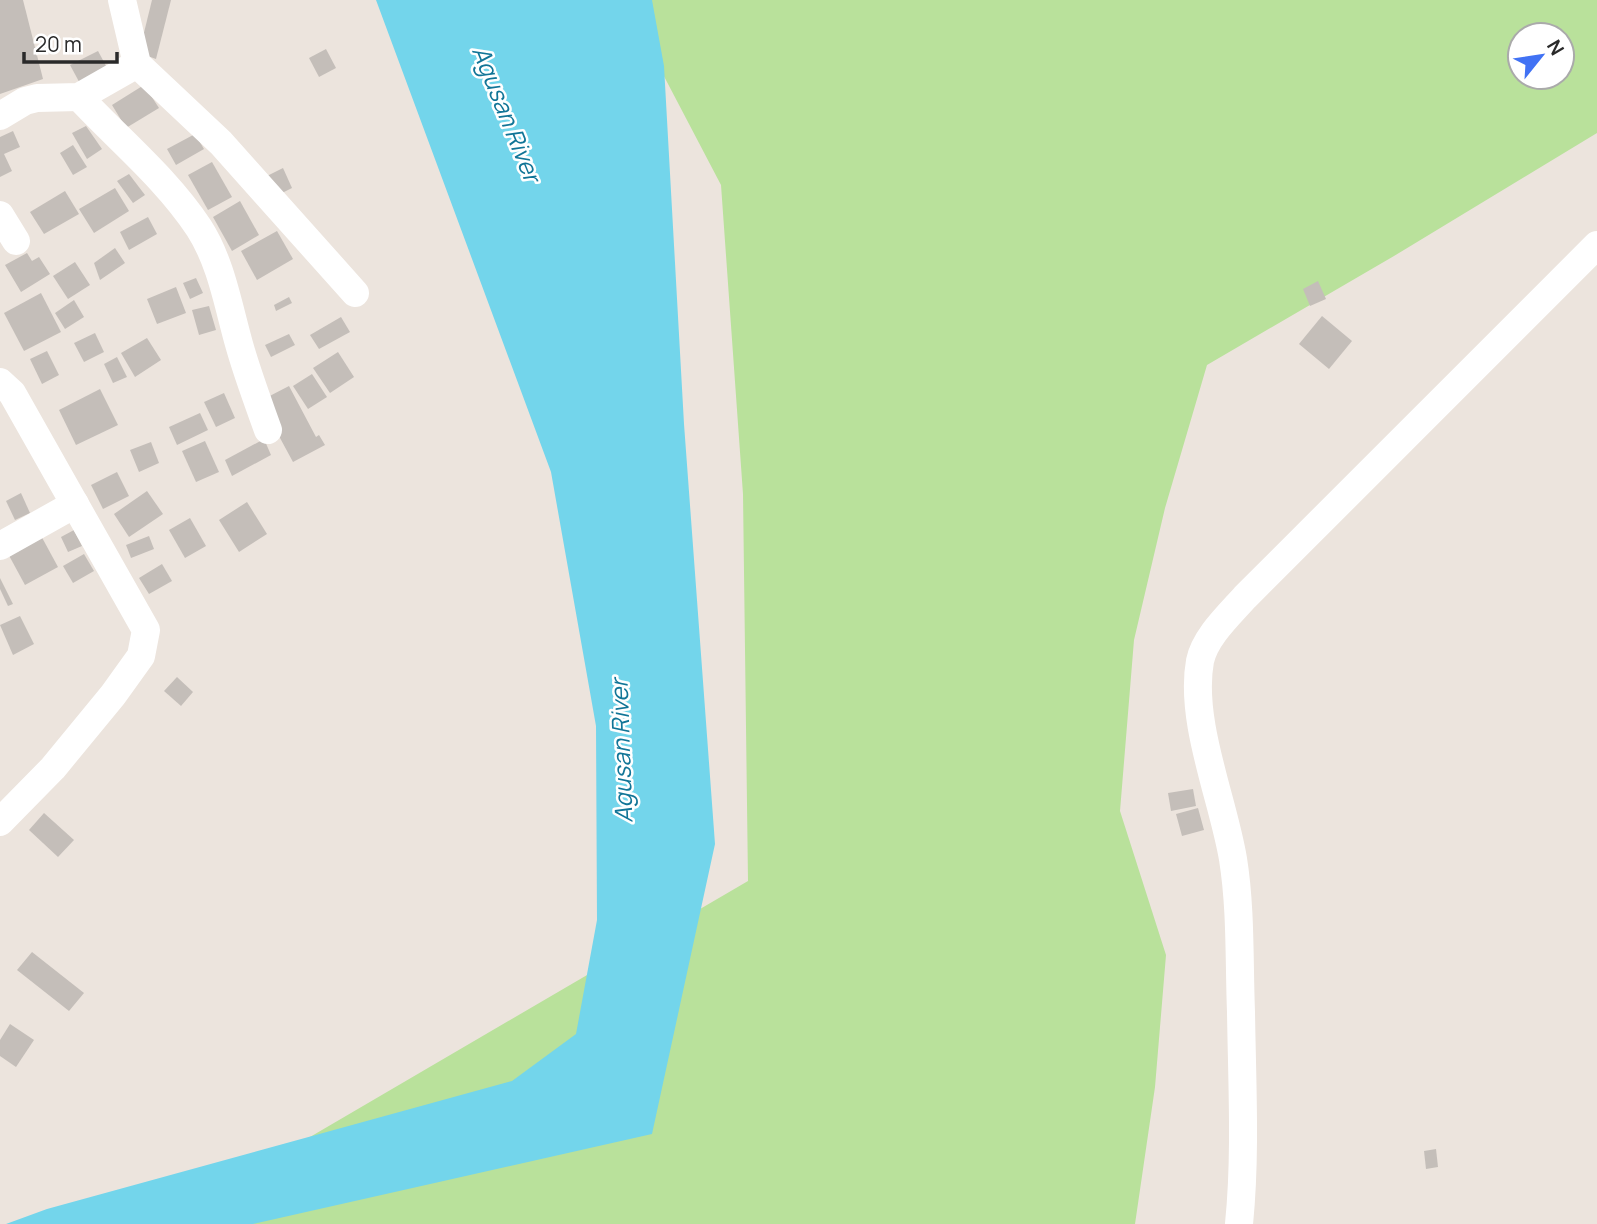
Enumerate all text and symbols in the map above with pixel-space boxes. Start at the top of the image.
scale bar [24,21,117,65]
north arrow [1506,21,1576,91]
text: 20 m [35,30,82,58]
text: N [1541,35,1570,60]
water label: Agusan River [465,41,551,189]
water label: Agusan River [601,675,640,823]

